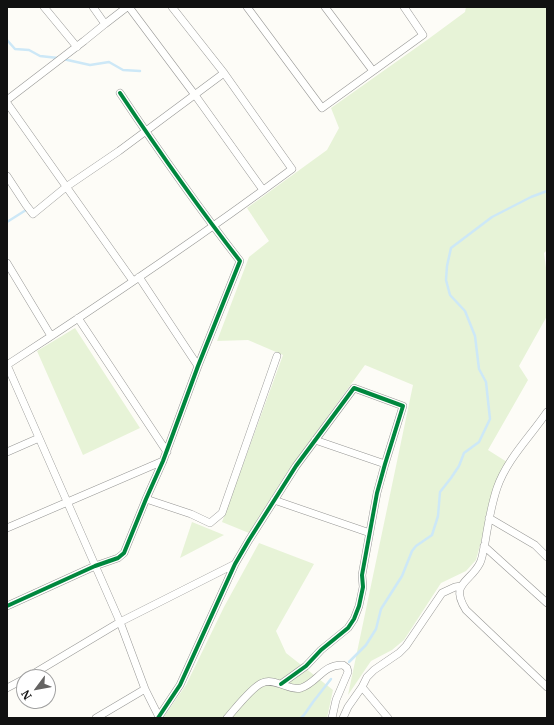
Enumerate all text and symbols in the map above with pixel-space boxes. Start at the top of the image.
north arrow [16,669,56,709]
text: N [18,687,35,702]

